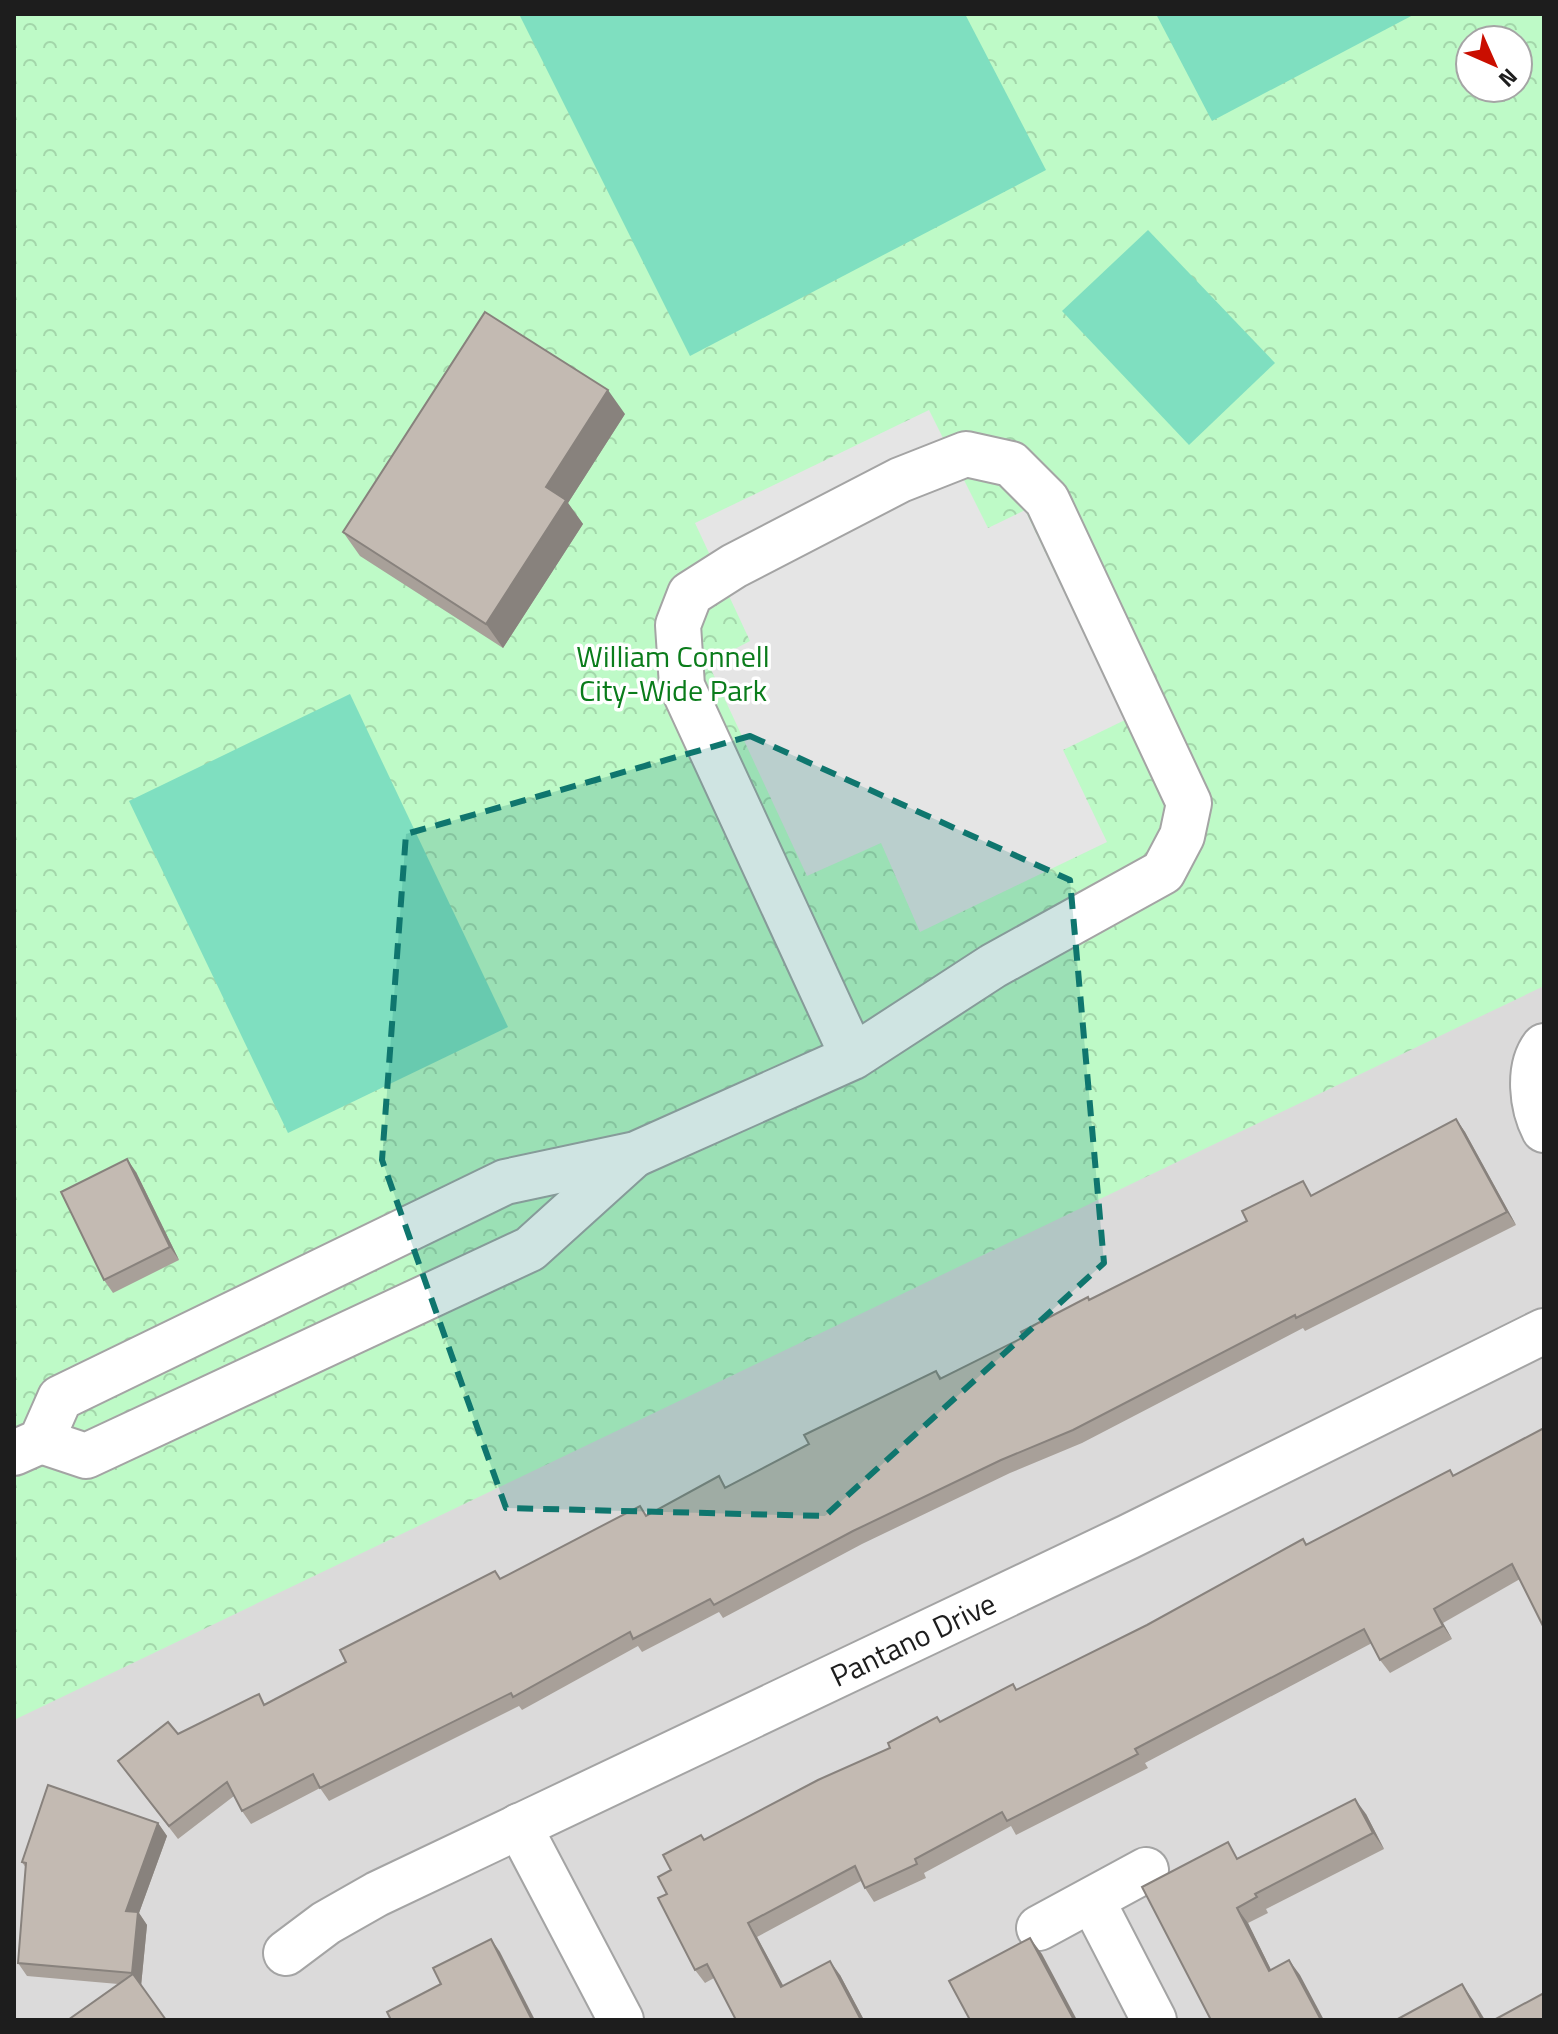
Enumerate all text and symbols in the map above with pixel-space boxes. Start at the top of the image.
north arrow [1454,24,1534,104]
text: N [1491,61,1526,96]
park label: William Connell City-Wide Park [576,633,770,713]
street label: Pantano Drive [822,1580,1003,1698]

